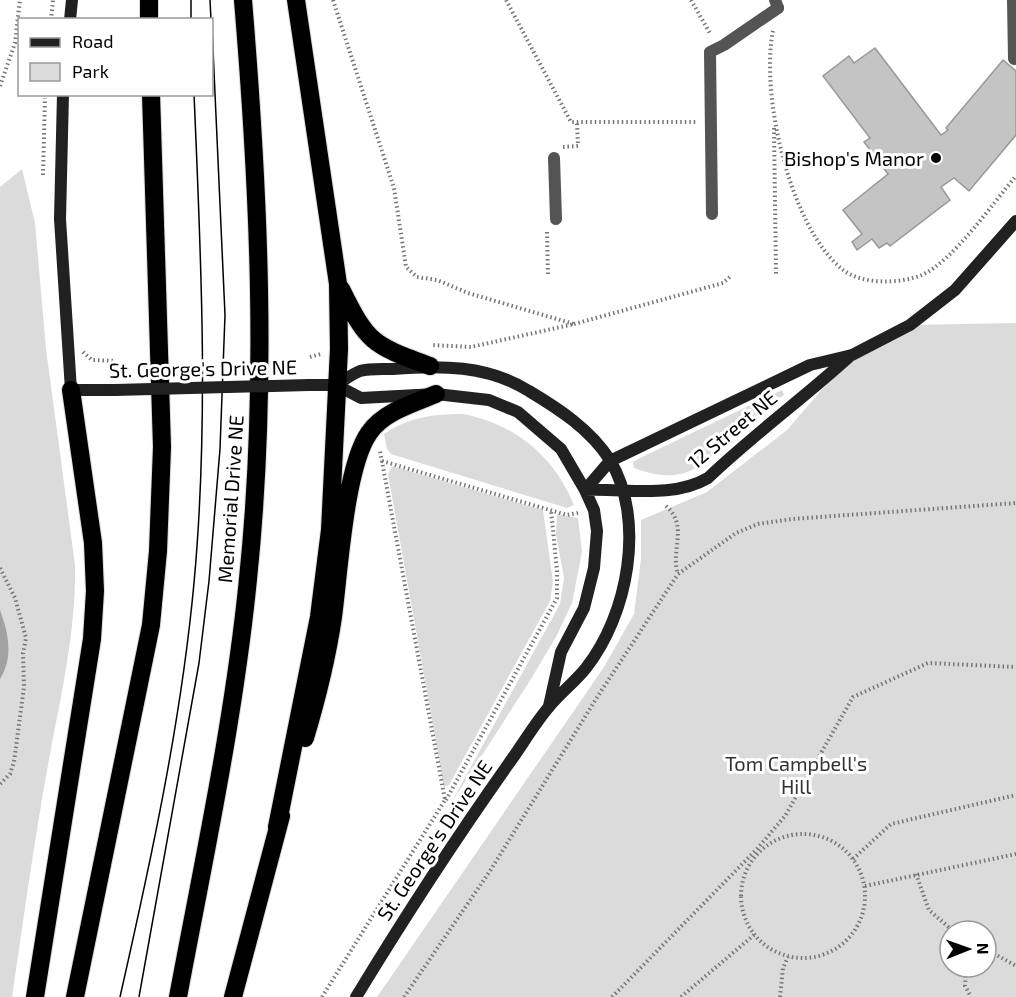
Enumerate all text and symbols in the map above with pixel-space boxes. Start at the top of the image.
legend [18,18,213,96]
text: Road [72,30,113,52]
text: Park [72,60,109,82]
place label: Bishop's Manor [784,146,924,170]
marker: Bishop's Manor [929,151,943,165]
street label: St. George's Drive NE [109,354,297,382]
street label: 12 Street NE [683,385,781,473]
street label: Memorial Drive NE [212,414,248,584]
park label: Tom Campbell's Hill [725,751,867,798]
street label: St. George's Drive NE [371,755,497,925]
north arrow [938,919,998,979]
text: N [974,943,993,955]

